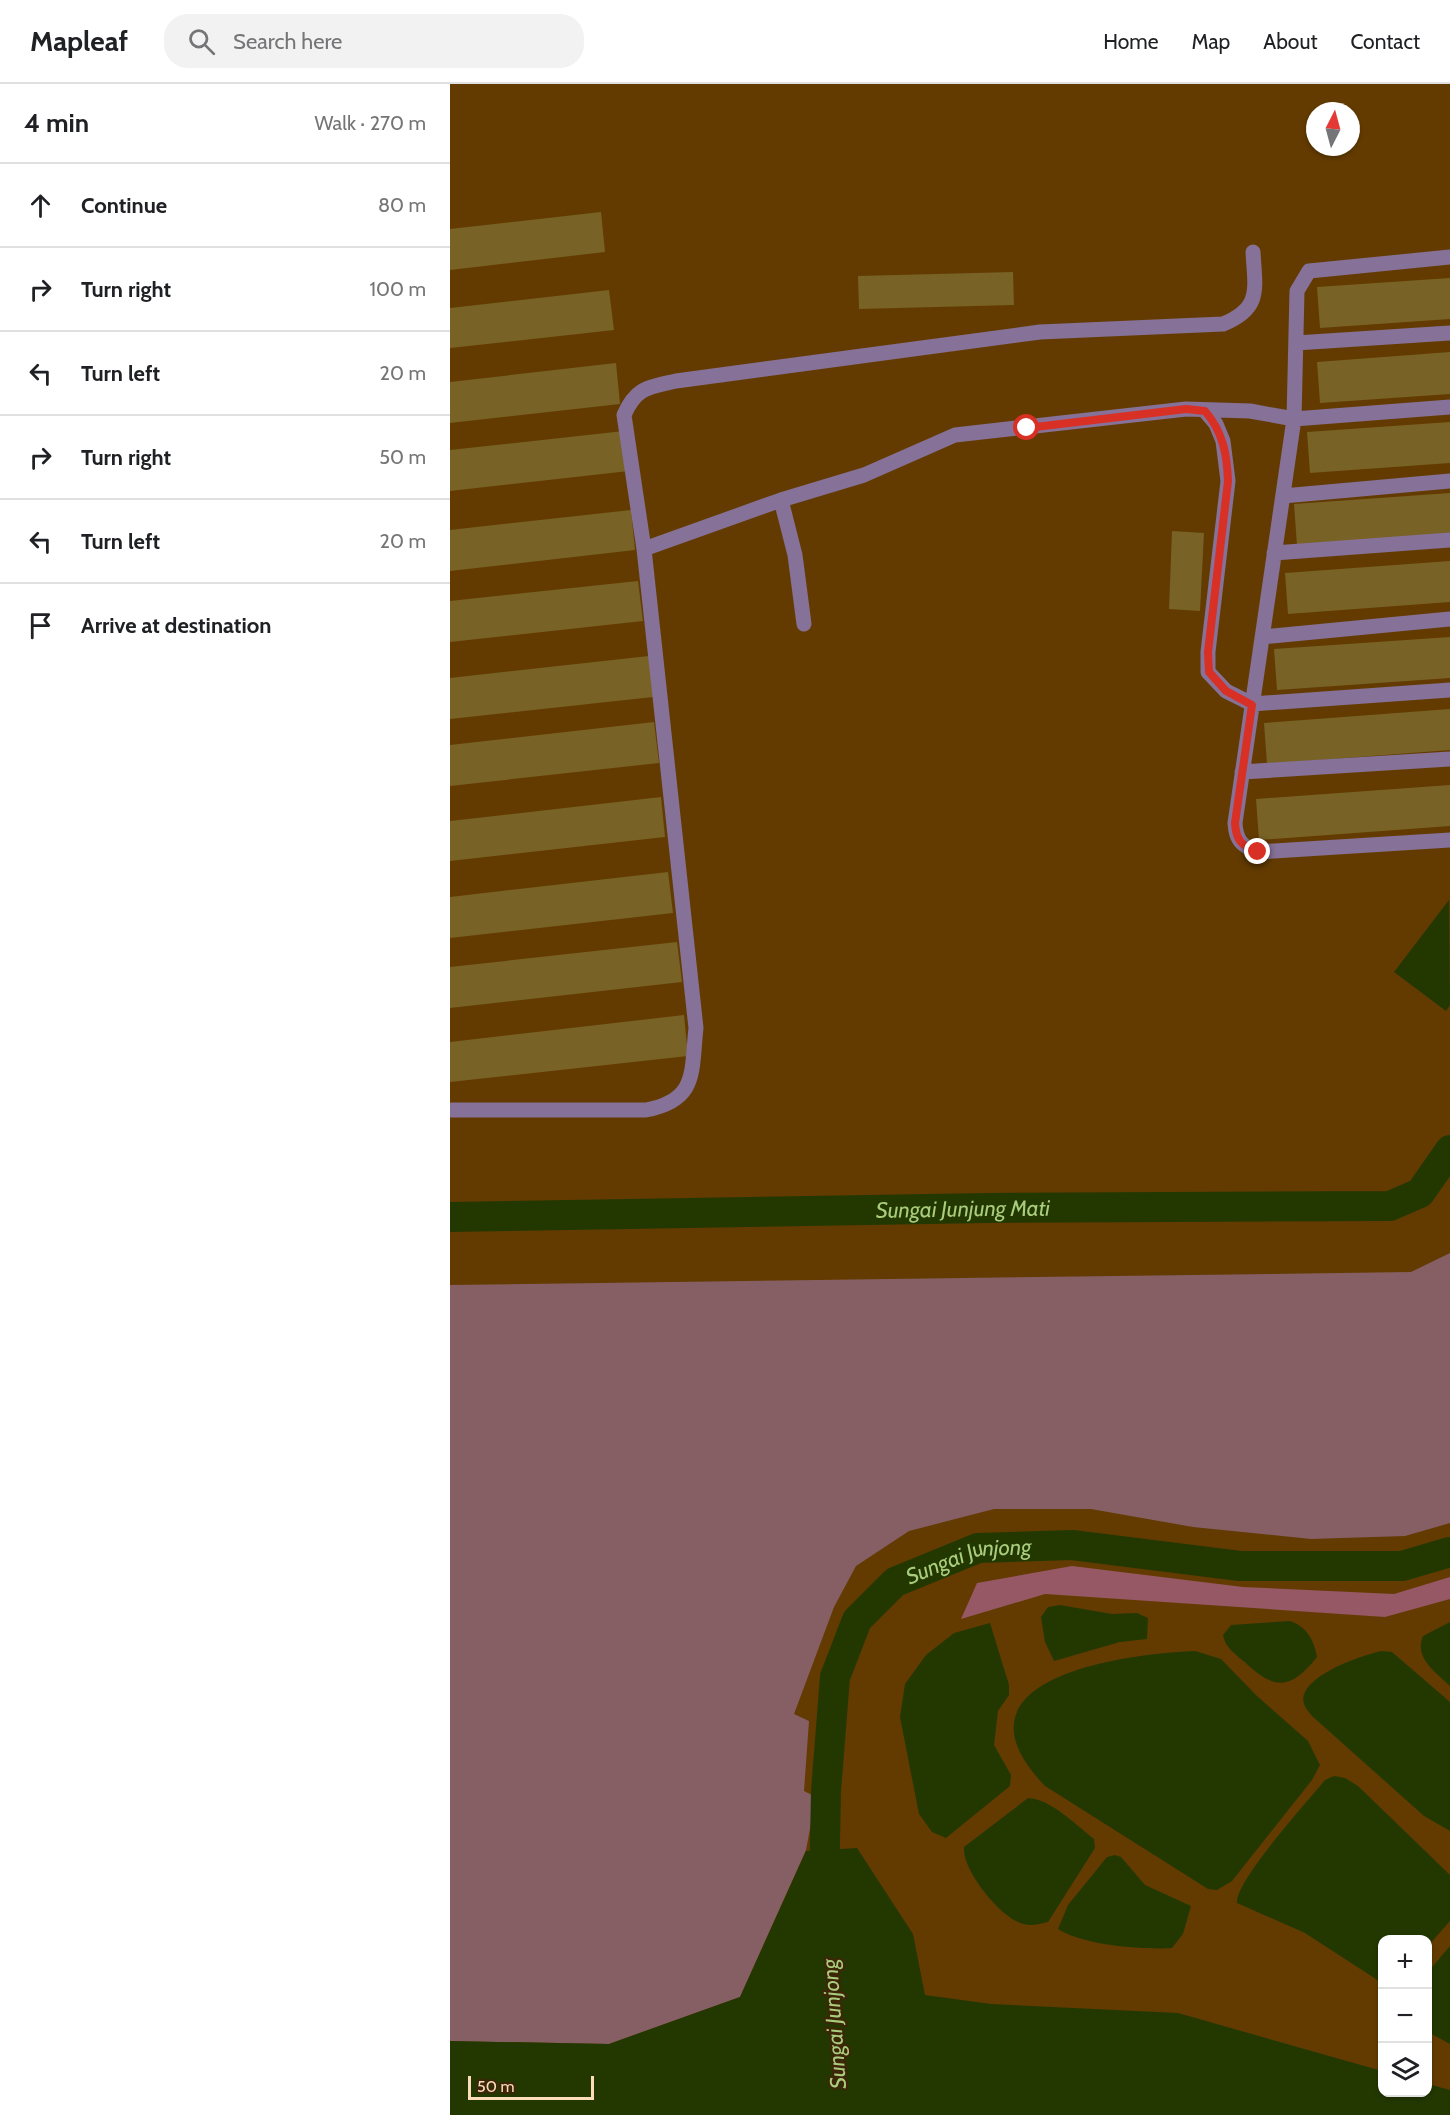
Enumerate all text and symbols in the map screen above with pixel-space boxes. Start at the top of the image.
search box [164,14,584,68]
text: Mapleaf [30,24,128,58]
icon: search [185,25,218,58]
text: Search here [233,28,342,55]
text: Home [1103,29,1159,54]
text: Map [1192,29,1230,54]
text: About [1263,29,1317,54]
text: Contact [1350,29,1420,54]
north arrow [1306,102,1360,156]
text: 4 min [24,107,89,139]
text: Walk · 270 m [314,111,426,135]
icon: ahead [24,189,57,222]
text: Continue [81,192,167,219]
text: 80 m [378,193,426,217]
icon: right [24,273,57,306]
text: Turn right [81,276,171,303]
text: 100 m [370,277,426,301]
icon: left [24,357,57,390]
text: Turn left [81,360,160,387]
text: 20 m [380,361,426,385]
route start [1013,414,1039,440]
icon: right [24,441,57,474]
text: Turn right [81,444,171,471]
text: 50 m [379,445,426,469]
icon: left [24,525,57,558]
text: Turn left [81,528,160,555]
text: 20 m [380,529,426,553]
icon: arrive [24,609,57,642]
text: Arrive at destination [81,612,271,639]
route end [1244,838,1270,864]
water label: Sungai Junjung Mati [876,1194,1050,1223]
water label: Sungai Junjong [901,1533,1033,1590]
map controls [1378,1935,1432,2097]
button: + [1378,1935,1432,1989]
water label: Sungai Junjong [816,1957,852,2090]
button: − [1378,1989,1432,2043]
button: layers [1378,2043,1432,2097]
scale bar [468,2073,594,2100]
text: 50 m [477,2077,514,2096]

